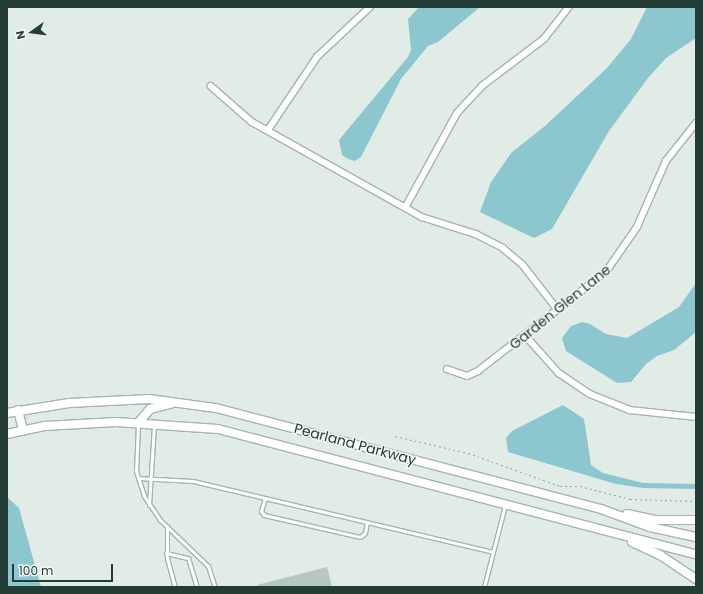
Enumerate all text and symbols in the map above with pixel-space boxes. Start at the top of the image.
north arrow [12,12,52,52]
text: N [12,29,29,41]
street label: Garden Glen Lane [506,261,614,353]
street label: Pearland Parkway [292,420,418,468]
scale bar [14,556,115,582]
text: 100 m [19,562,53,579]

